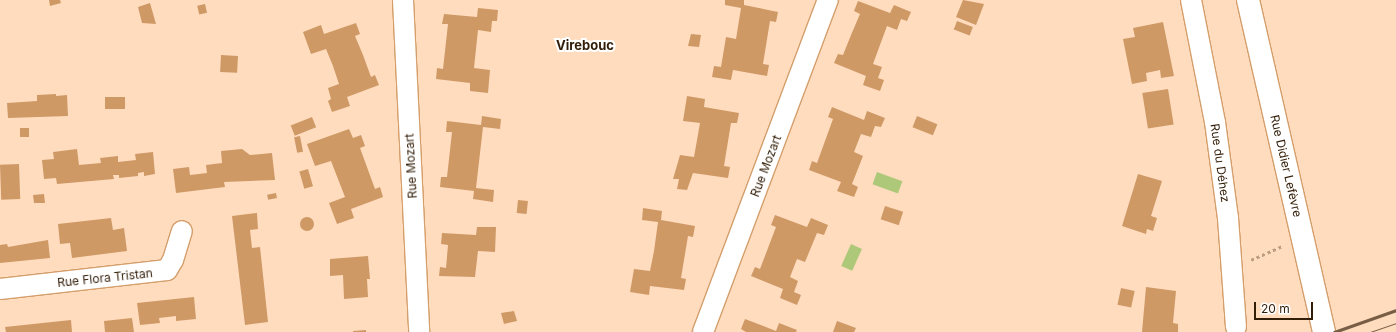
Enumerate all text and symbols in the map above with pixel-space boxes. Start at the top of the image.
district label: Virebouc [556,37,614,53]
street label: Rue Didier Lefèvre [1267,113,1305,219]
street label: Rue du Déhez [1207,123,1233,203]
street label: Rue Mozart [402,133,420,199]
street label: Rue Mozart [748,133,784,199]
street label: Rue Flora Tristan [57,266,153,290]
scale bar [1256,294,1315,320]
text: 20 m [1261,301,1290,316]

